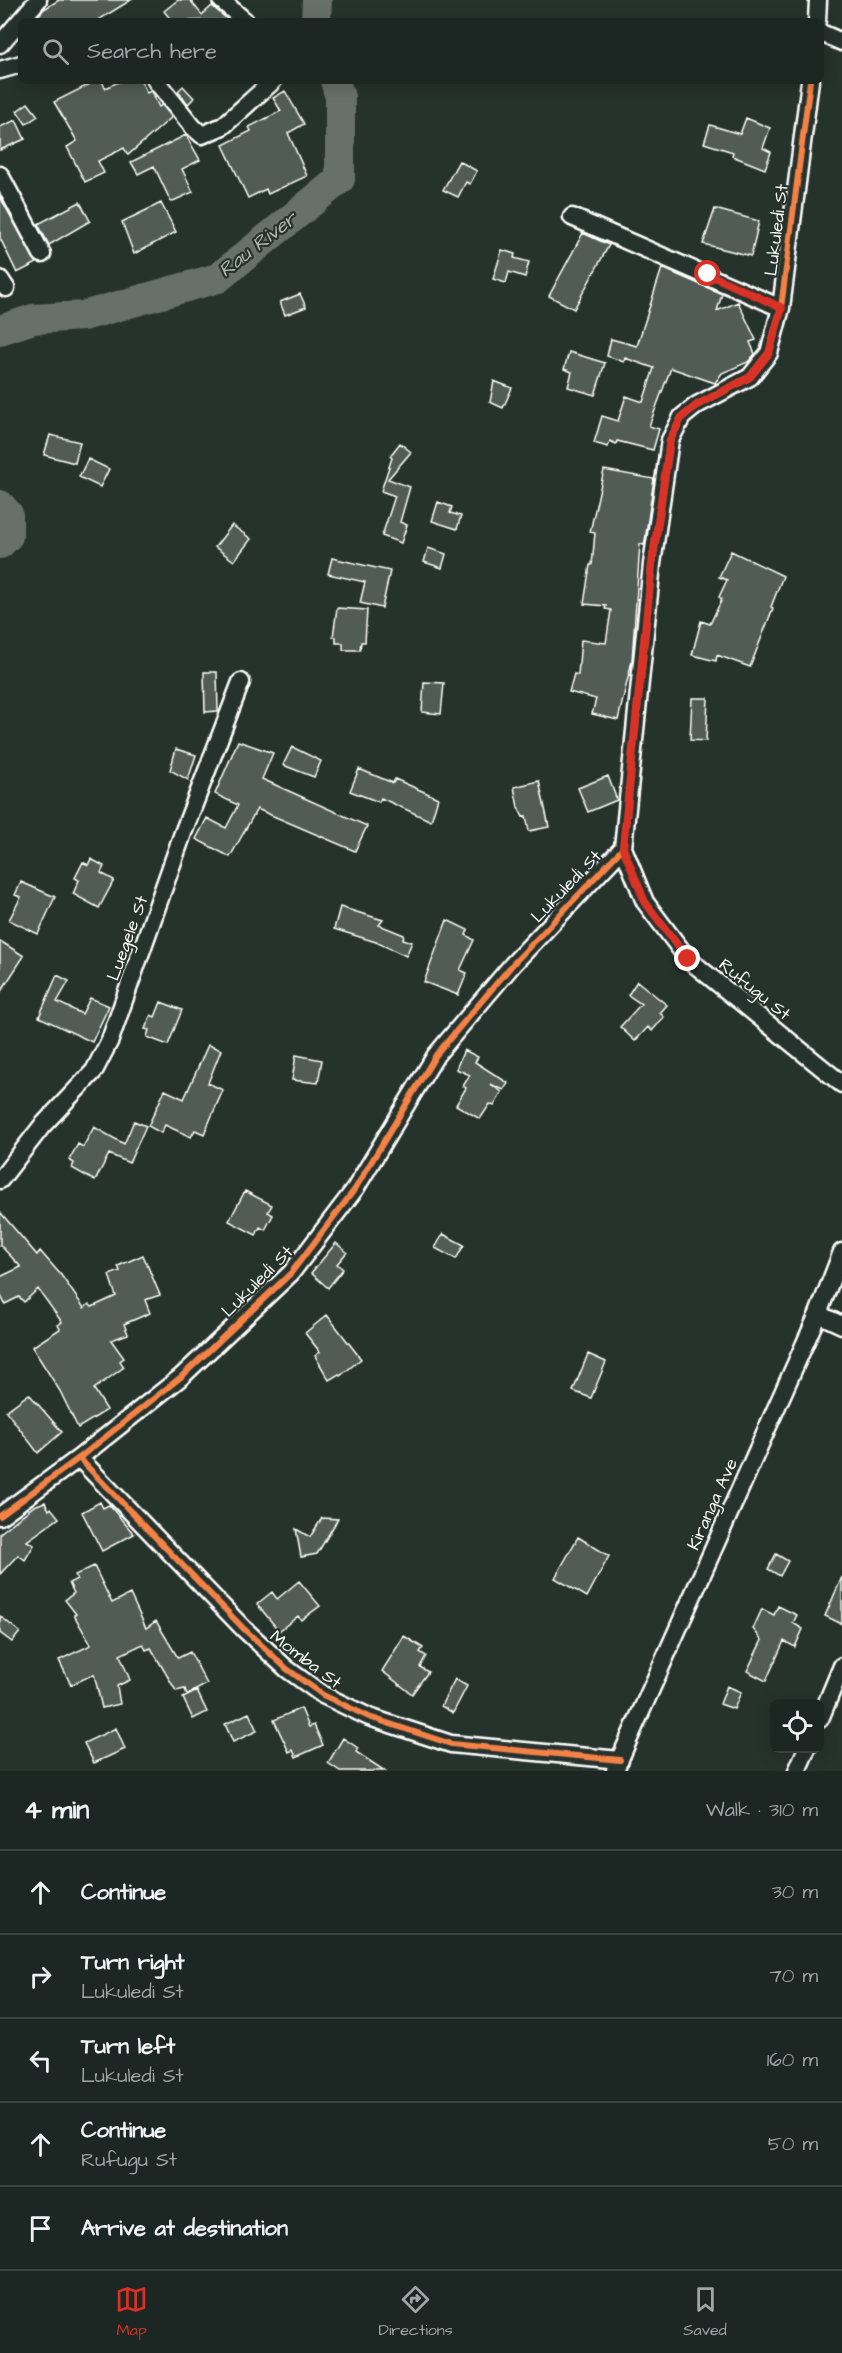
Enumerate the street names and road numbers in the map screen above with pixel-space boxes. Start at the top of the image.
street label: Lukuledi St [758,182,795,277]
street label: Lukuledi St [525,844,608,928]
street label: Luegele St [101,891,156,985]
street label: Rufugu St [713,953,797,1027]
street label: Lukuledi St [216,1239,299,1323]
street label: Kiranga Ave [681,1454,745,1554]
street label: Momba St [264,1624,347,1695]

